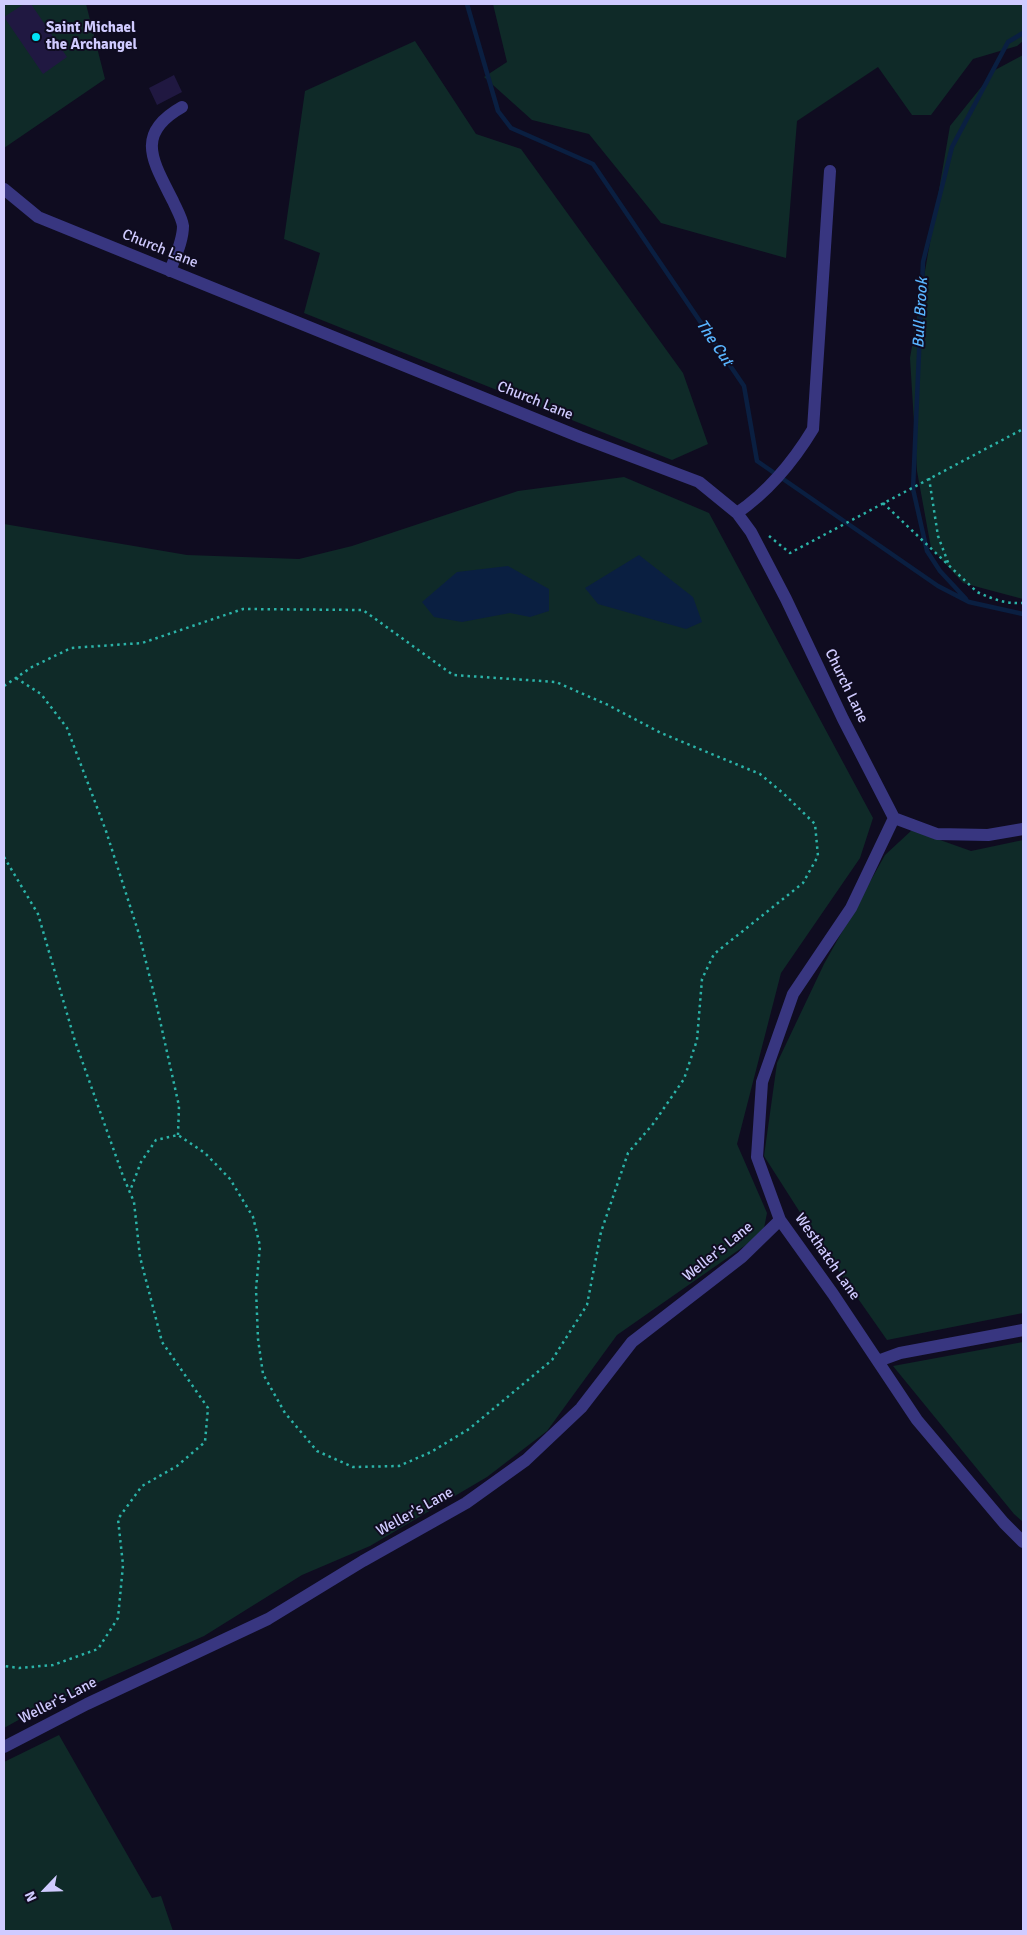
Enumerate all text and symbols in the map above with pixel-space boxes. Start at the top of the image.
place label: Saint Michael the Archangel [46,19,137,54]
marker: Saint Michael the Archangel [30,31,42,43]
street label: Church Lane [119,226,201,272]
water label: Bull Brook [910,277,932,349]
water label: The Cut [691,316,737,370]
street label: Church Lane [494,378,576,424]
street label: Church Lane [820,646,872,726]
street label: Westhatch Lane [790,1210,864,1304]
street label: Weller's Lane [679,1218,757,1286]
street label: Weller's Lane [373,1483,457,1541]
street label: Weller's Lane [16,1674,100,1728]
north arrow [20,1865,70,1915]
text: N [21,1888,41,1904]

